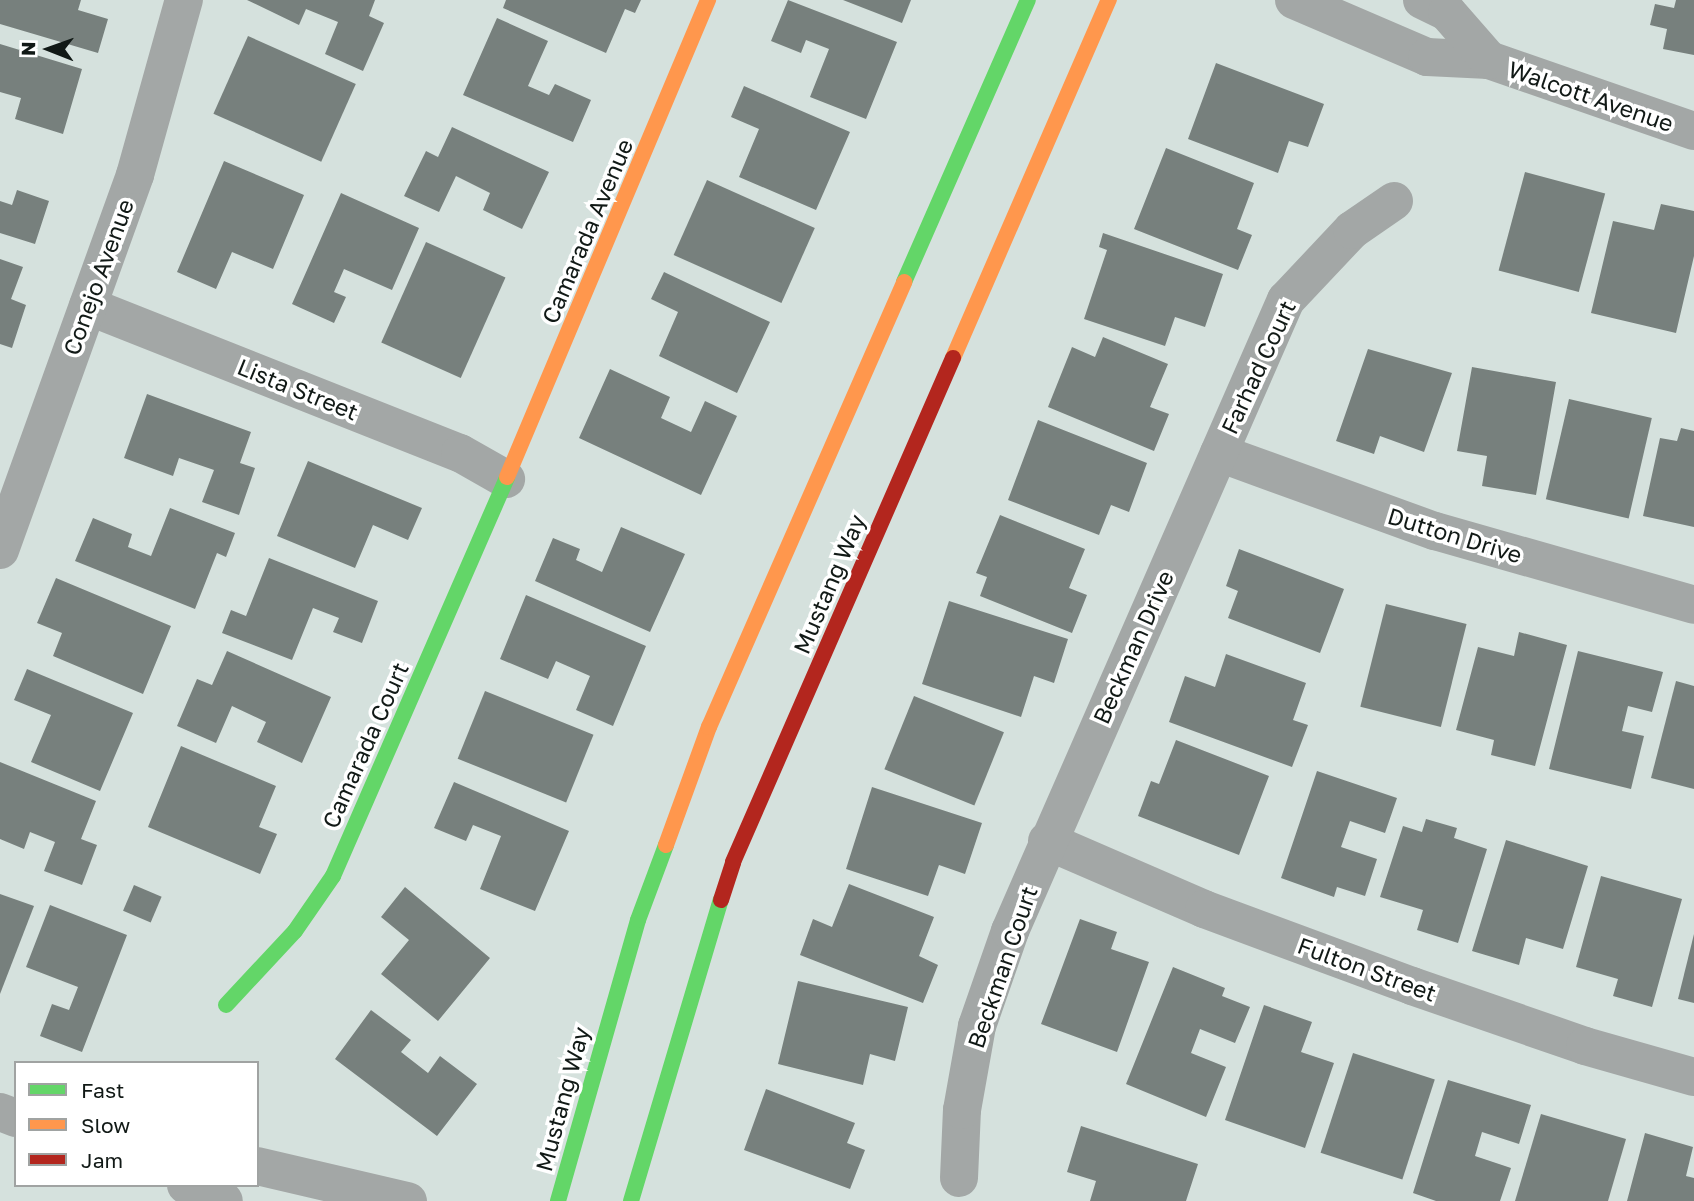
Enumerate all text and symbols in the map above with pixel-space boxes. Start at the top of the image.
north arrow [14,14,84,84]
text: N [16,41,39,56]
street label: Walcott Avenue [1505,55,1677,137]
street label: Camarada Avenue [536,135,638,327]
street label: Conejo Avenue [57,195,139,359]
street label: Farhad Court [1215,296,1301,438]
street label: Lista Street [234,352,362,426]
street label: Dutton Drive [1385,502,1525,568]
street label: Mustang Way [787,510,871,658]
street label: Beckman Drive [1087,566,1179,728]
street label: Camarada Court [316,658,414,832]
street label: Beckman Court [961,882,1043,1052]
street label: Fulton Street [1294,931,1440,1007]
street label: Mustang Way [529,1024,595,1174]
legend [14,1061,259,1187]
text: Fast [81,1077,124,1103]
text: Slow [81,1112,130,1138]
text: Jam [81,1147,123,1173]

